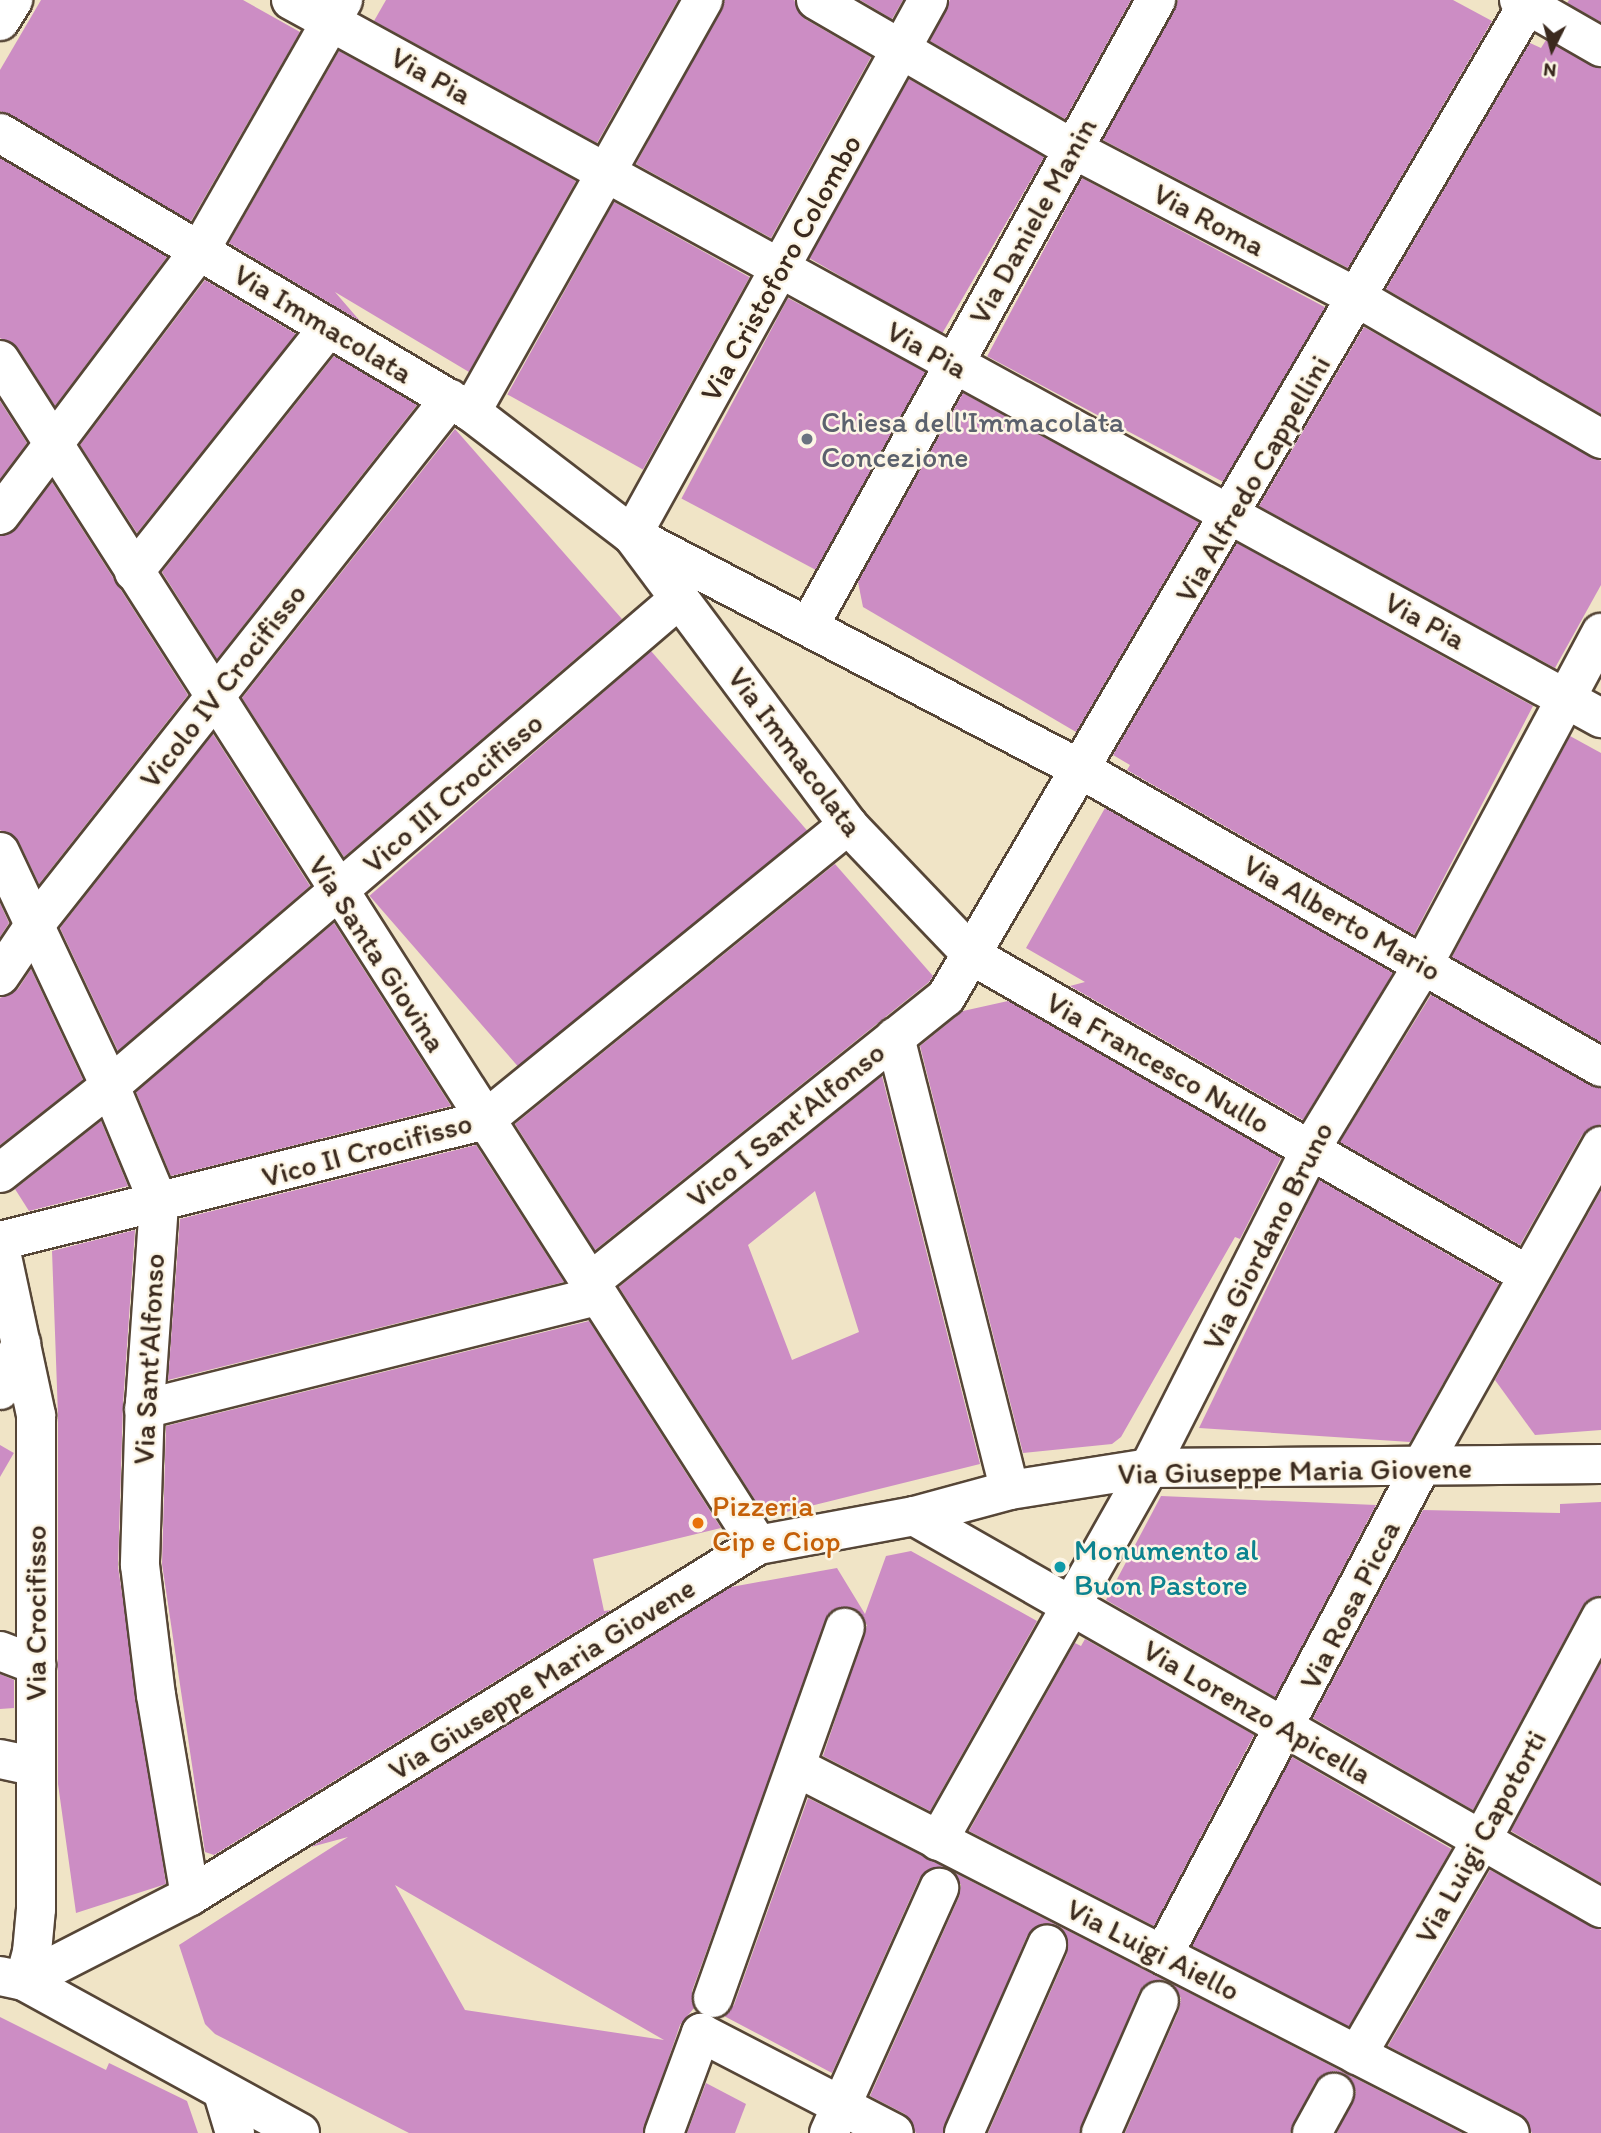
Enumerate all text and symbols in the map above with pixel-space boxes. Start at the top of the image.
north arrow [1517,14,1587,84]
street label: Via Pia [384,39,478,113]
text: N [1542,58,1557,82]
street label: Via Daniele Manin [961,111,1105,331]
street label: Via Cristoforo Colombo [693,129,869,407]
street label: Via Roma [1148,176,1270,264]
street label: Via Immacolata [227,256,419,392]
street label: Via Pia [880,313,974,387]
street label: Via Alfredo Cappellini [1168,349,1338,609]
place label: Chiesa dell'Immacolata Concezione [821,404,1124,474]
marker: Chiesa dell'Immacolata Concezione [799,431,815,447]
street label: Vicolo IV Crocifisso [132,577,314,795]
street label: Via Pia [1378,584,1472,658]
street label: Via Immacolata [719,660,871,844]
street label: Vico III Crocifisso [355,705,551,881]
street label: Via Alberto Mario [1236,846,1448,990]
street label: Via Santa Giovina [300,850,454,1058]
street label: Via Francesco Nullo [1040,984,1276,1142]
street label: Vico I Sant'Alfonso [680,1034,892,1216]
street label: Vico II Crocifisso [258,1105,476,1195]
street label: Via Giordano Bruno [1195,1115,1341,1357]
street label: Via Sant'Alfonso [125,1252,173,1466]
street label: Via Giuseppe Maria Giovene [1117,1450,1473,1492]
place label: Pizzeria Cip e Ciop [712,1488,841,1558]
marker: Pizzeria Cip e Ciop [690,1515,706,1531]
street label: Via Rosa Picca [1293,1516,1407,1694]
street label: Via Crocifisso [18,1525,54,1701]
place label: Monumento al Buon Pastore [1074,1532,1259,1602]
marker: Monumento al Buon Pastore [1052,1559,1068,1575]
street label: Via Giuseppe Maria Giovene [382,1570,702,1788]
street label: Via Lorenzo Apicella [1136,1632,1378,1792]
street label: Via Luigi Capotorti [1407,1724,1555,1950]
street label: Via Luigi Aiello [1061,1891,1245,2009]

